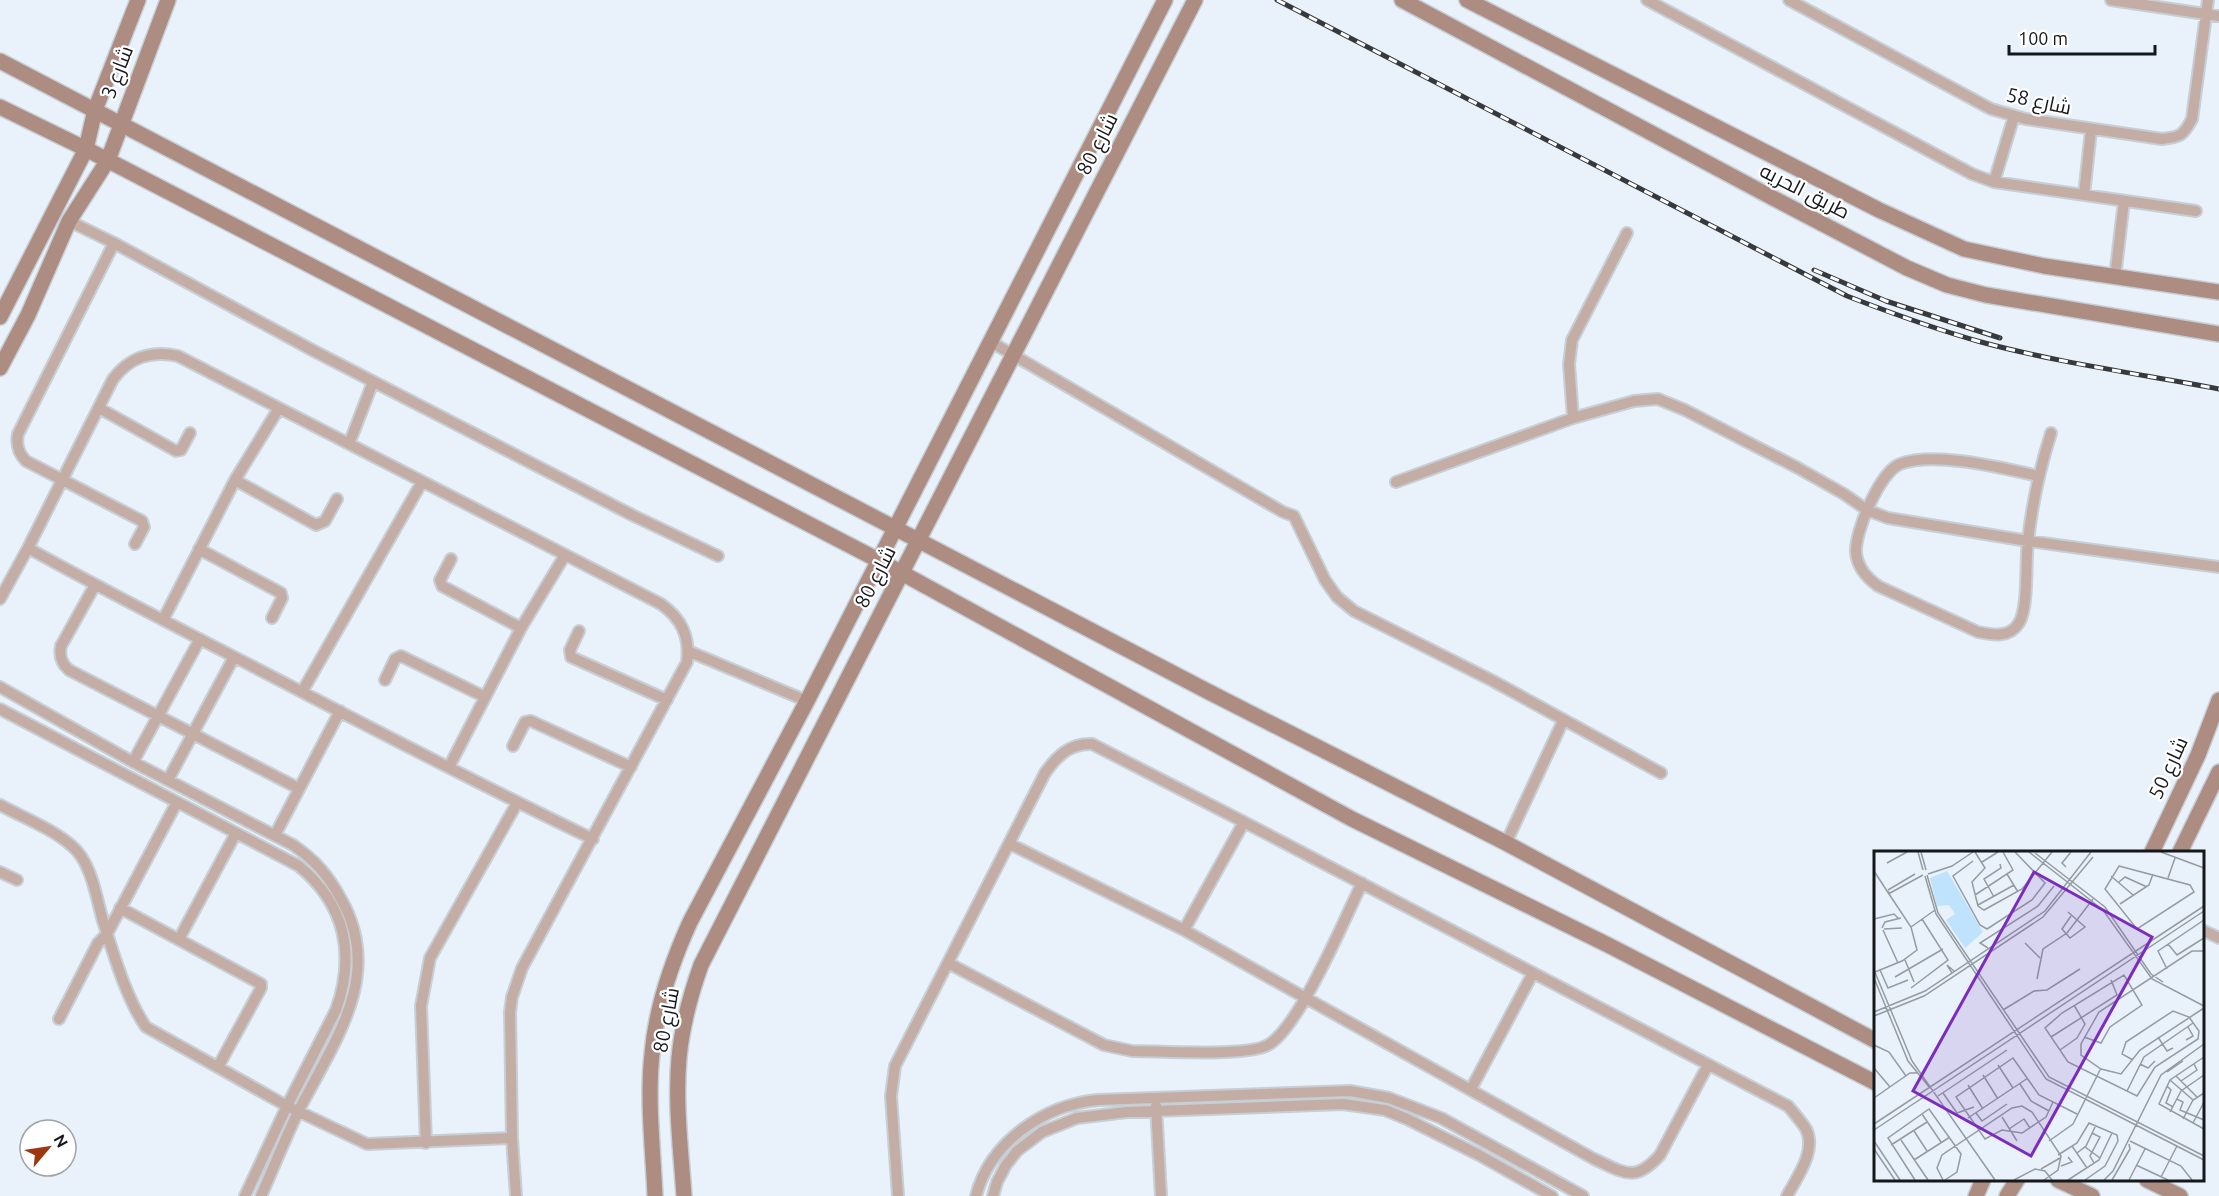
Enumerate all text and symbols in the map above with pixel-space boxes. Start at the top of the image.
scale bar [2009,18,2154,56]
text: 100 m [2018,28,2068,48]
street label: شارع 3 [96,42,140,103]
street label: شارع 58 [2004,82,2074,122]
street label: شارع 80 [1071,109,1124,180]
street label: طريق الحريه [1756,158,1854,225]
street label: شارع 80 [849,542,902,613]
street label: شارع 50 [2143,733,2195,804]
inset map [1874,851,2204,1181]
street label: شارع 80 [648,985,686,1055]
north arrow [18,1118,78,1178]
text: N [50,1131,72,1150]

